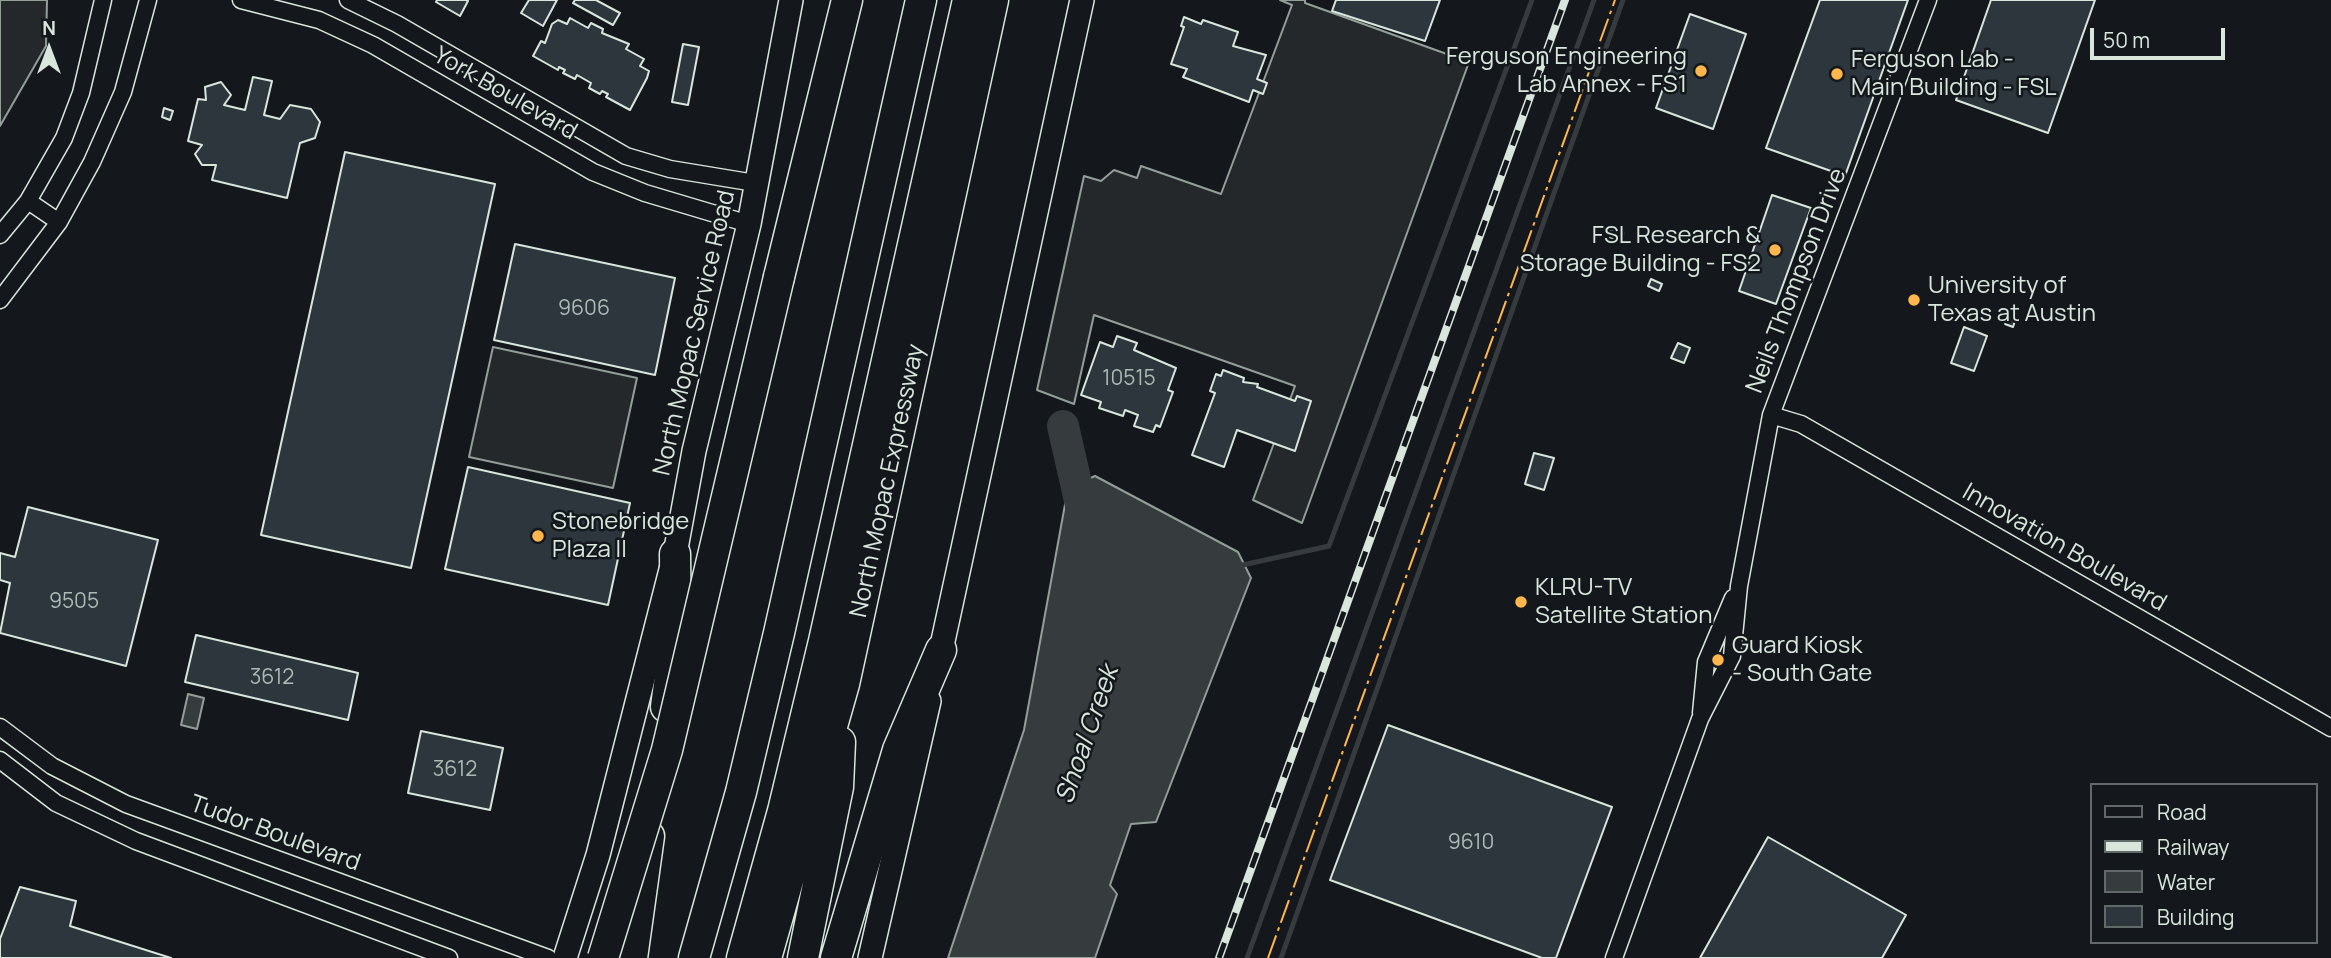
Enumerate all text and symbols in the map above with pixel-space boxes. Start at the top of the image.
north arrow [14,14,84,84]
scale bar [2093,14,2228,58]
text: N [42,15,56,41]
text: 50 m [2103,26,2150,54]
street label: York Boulevard [428,41,582,147]
place label: Ferguson Engineering Lab Annex - FS1 [1446,43,1687,99]
place label: Ferguson Lab - Main Building - FSL [1851,46,2056,102]
marker: Ferguson Engineering Lab Annex - FS1 [1693,63,1709,79]
marker: Ferguson Lab - Main Building - FSL [1829,66,1845,82]
street label: Neils Thompson Drive [1741,165,1853,397]
street label: North Mopac Service Road [648,188,742,478]
place label: FSL Research & Storage Building - FS2 [1520,222,1761,278]
marker: FSL Research & Storage Building - FS2 [1767,242,1783,258]
place label: University of Texas at Austin [1928,272,2096,328]
marker: University of Texas at Austin [1906,292,1922,308]
house number: 9606 [558,296,610,322]
street label: North Mopac Expressway [845,342,931,620]
house number: 10515 [1102,366,1156,392]
street label: Innovation Boulevard [1957,478,2171,618]
place label: Stonebridge Plaza II [552,508,689,564]
marker: Stonebridge Plaza II [530,528,546,544]
place label: KLRU-TV Satellite Station [1535,574,1712,630]
house number: 9505 [49,589,99,615]
marker: KLRU-TV Satellite Station [1513,594,1529,610]
place label: Guard Kiosk - South Gate [1732,632,1872,688]
marker: Guard Kiosk - South Gate [1710,652,1726,668]
water label: Shoal Creek [1050,662,1126,808]
house number: 3612 [250,665,294,691]
house number: 3612 [433,757,477,783]
legend [2090,783,2317,944]
street label: Tudor Boulevard [186,790,364,878]
text: Road [2157,798,2207,826]
house number: 9610 [1448,830,1494,856]
text: Railway [2157,833,2229,861]
text: Water [2157,868,2215,896]
text: Building [2157,903,2234,931]

